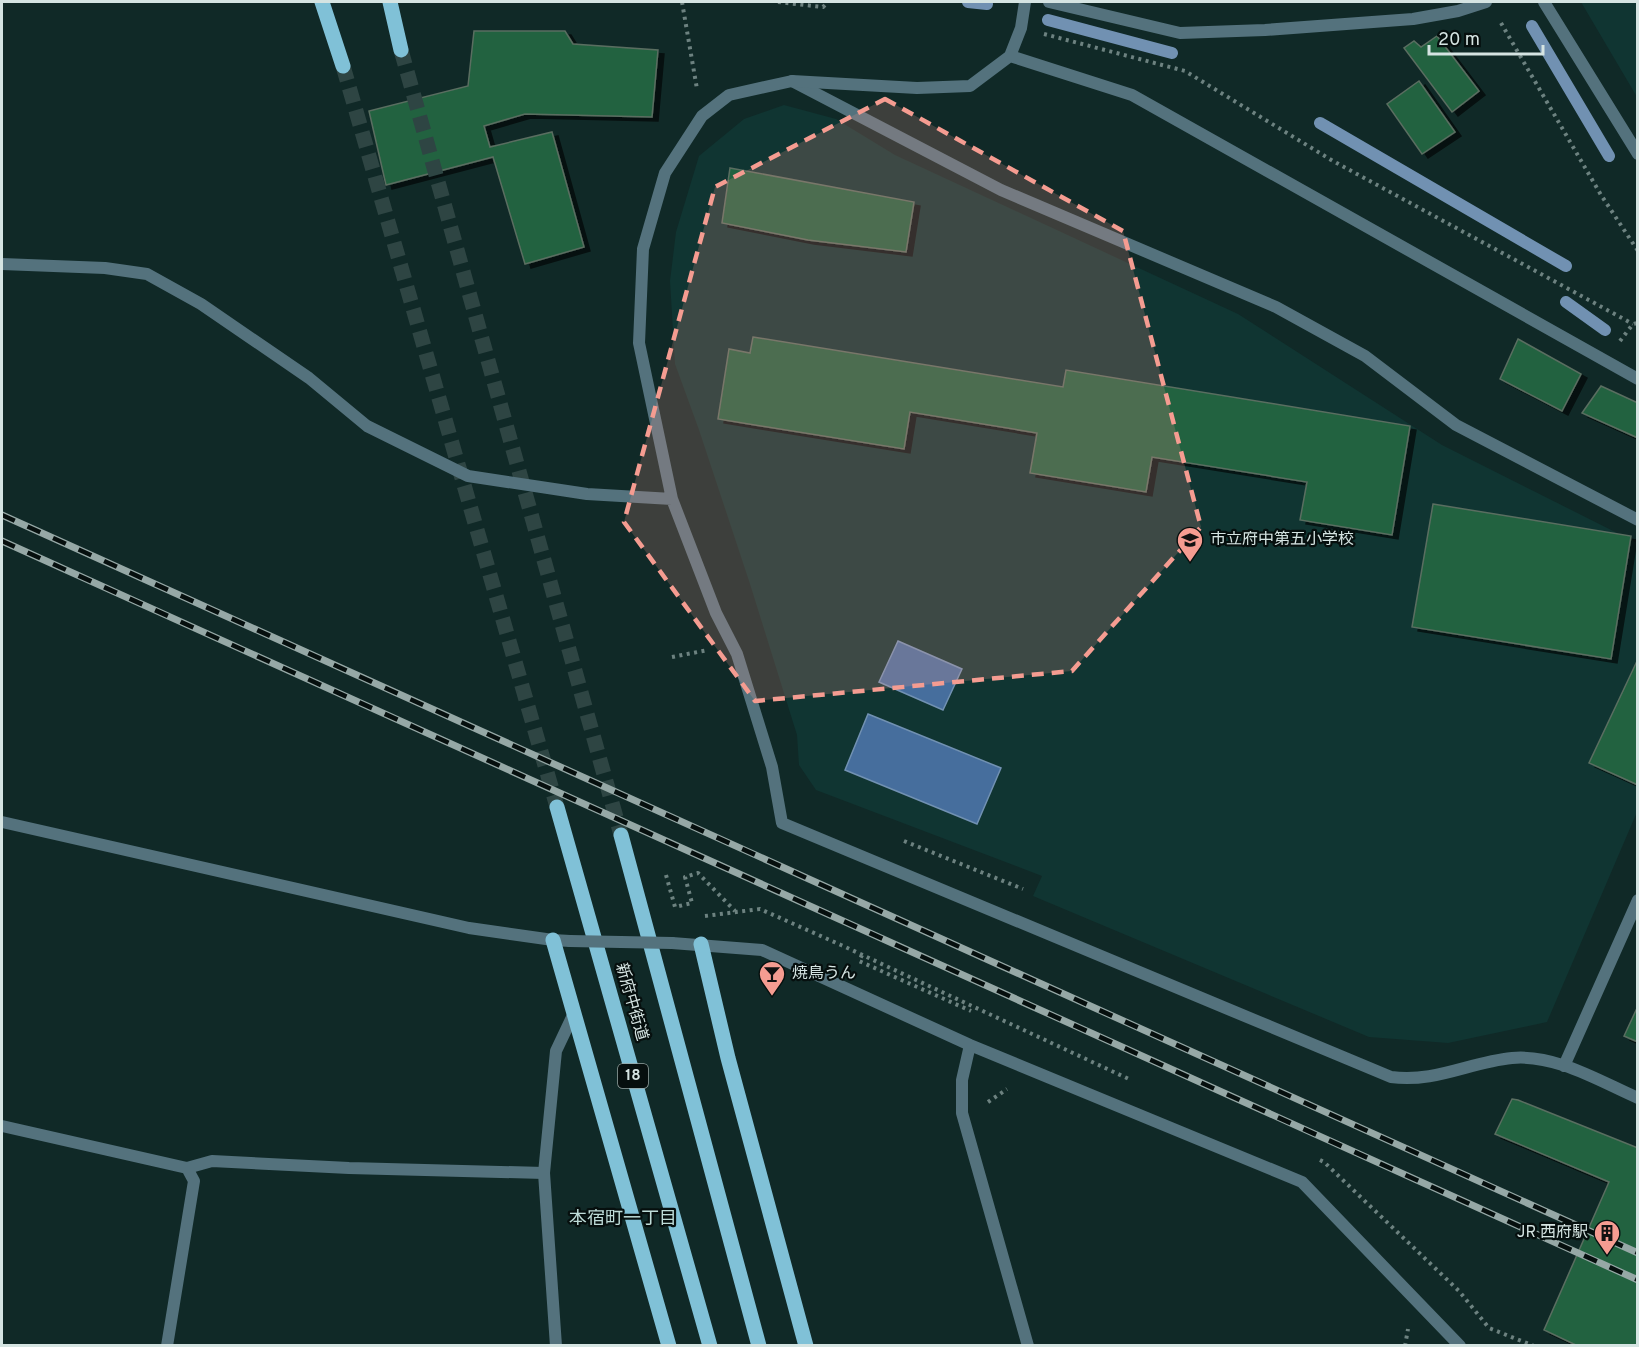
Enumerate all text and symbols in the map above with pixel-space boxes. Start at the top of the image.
scale bar [1429,18,1543,56]
text: 20 m [1438,29,1480,52]
school or university icon: 市立府中第五小学校 [1175,525,1205,563]
place label: 市立府中第五小学校 [1210,530,1354,550]
bar icon: 焼鳥うん [757,959,787,997]
street label: 新府中街道 [610,961,652,1043]
place label: 焼鳥うん [792,964,856,984]
road number: 18 [618,1064,648,1088]
district label: 本宿町一丁目 [569,1208,677,1231]
building icon: JR 西府駅 [1592,1218,1622,1256]
place label: JR 西府駅 [1517,1223,1588,1243]

